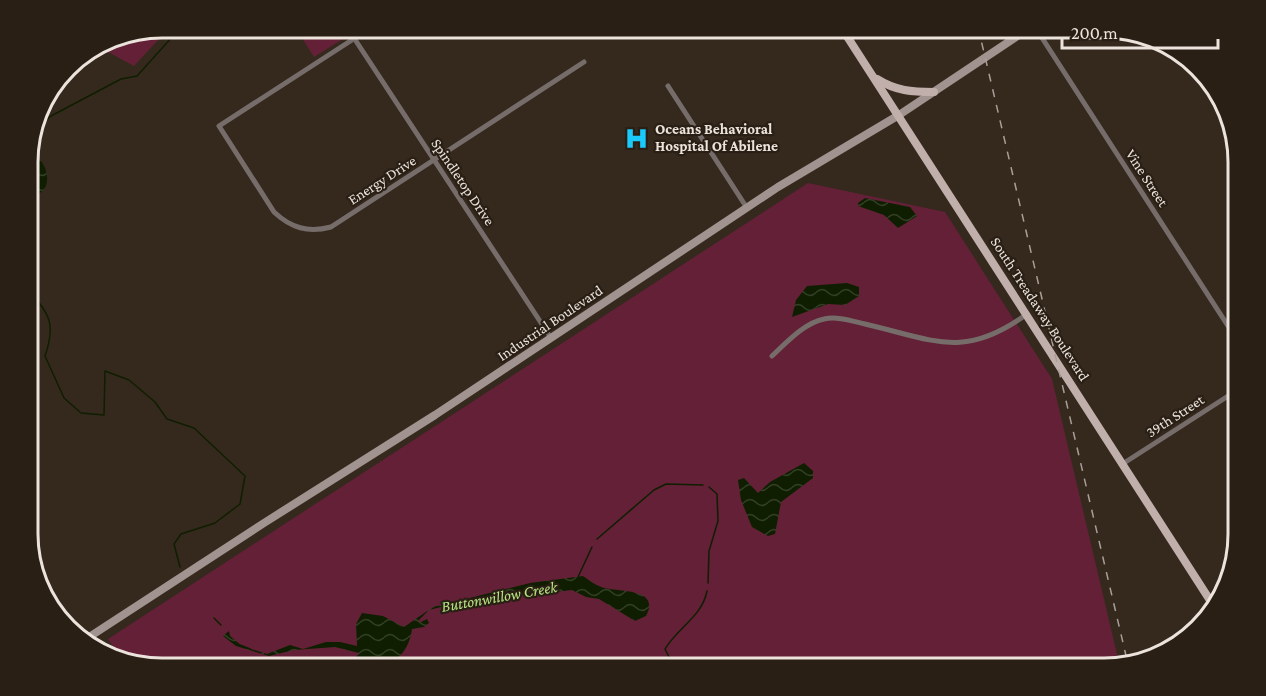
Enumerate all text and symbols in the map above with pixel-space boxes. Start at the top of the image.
scale bar [1062,12,1218,50]
text: 200 m [1071,23,1118,43]
place label: Oceans Behavioral Hospital Of Abilene [655,121,778,154]
hospital icon: Oceans Behavioral Hospital Of Abilene [624,125,650,151]
street label: Spindletop Drive [427,136,498,229]
street label: Vine Street [1123,146,1172,210]
street label: Energy Drive [345,152,420,209]
street label: South Treadaway Boulevard [987,234,1093,384]
street label: Industrial Boulevard [495,282,606,364]
street label: 39th Street [1143,391,1208,441]
water label: Buttonwillow Creek [440,578,559,615]

